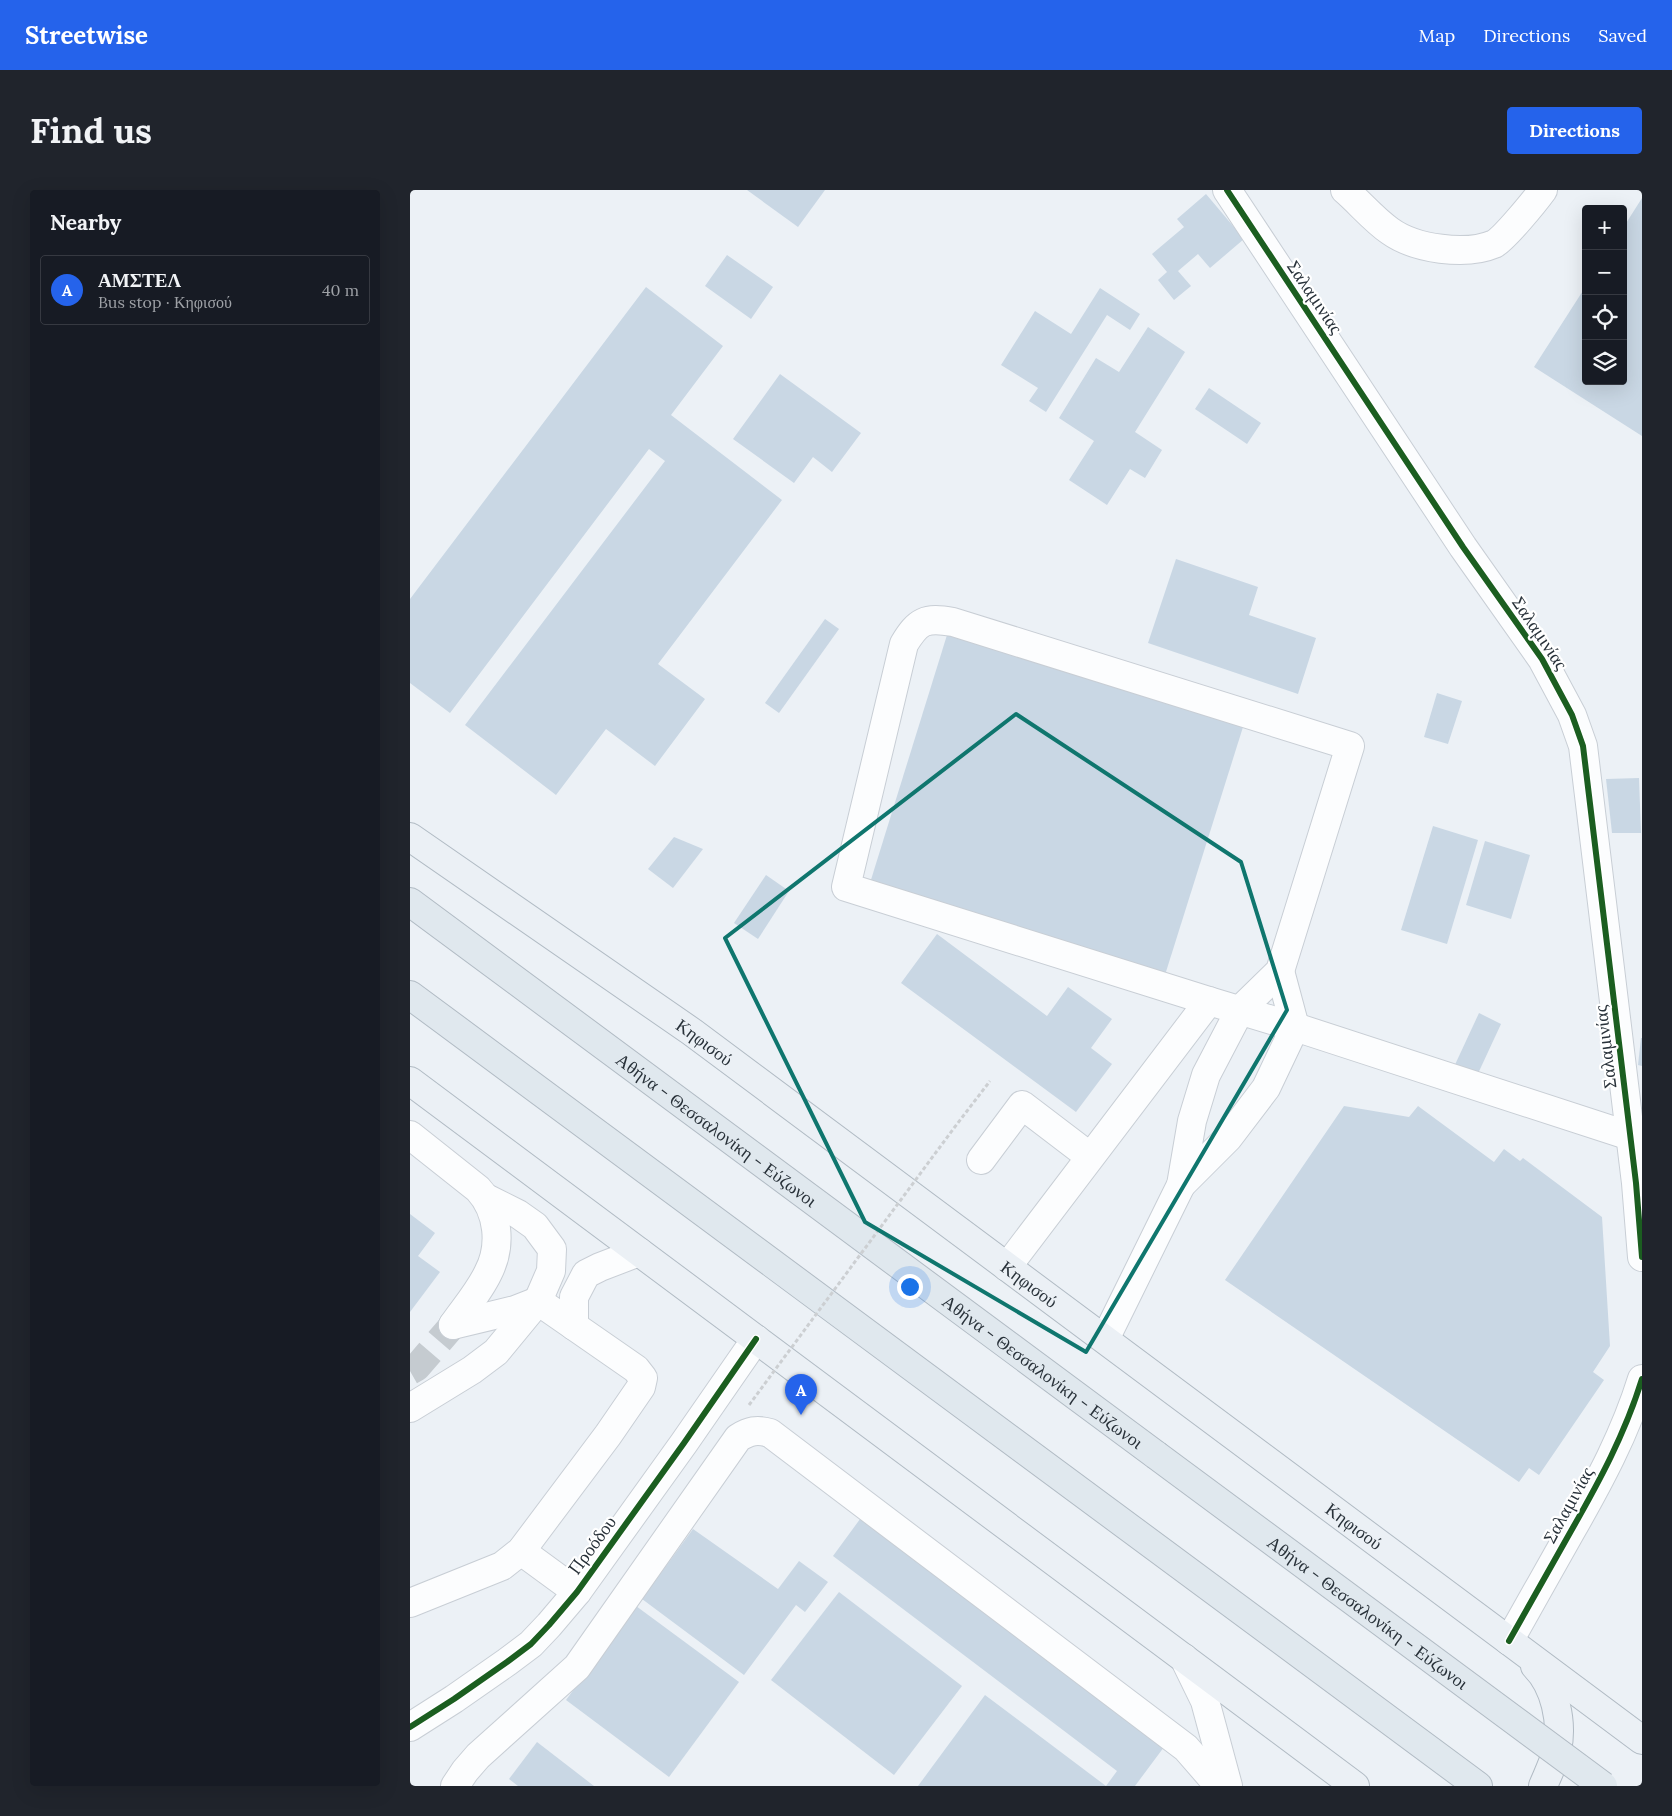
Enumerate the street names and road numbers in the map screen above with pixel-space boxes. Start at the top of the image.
street label: Σαλαμινίας [1282,256,1348,338]
street label: Σαλαμινίας [1507,592,1573,674]
street label: Σαλαμινίας [1588,1004,1622,1090]
street label: Κηφισού [672,1013,738,1070]
street label: Αθήνα - Θεσσαλονίκη - Εύζωνοι [612,1047,822,1212]
street label: Κηφισού [997,1255,1063,1312]
street label: Αθήνα - Θεσσαλονίκη - Εύζωνοι [938,1289,1148,1453]
street label: Σαλαμινίας [1538,1463,1598,1547]
street label: Κηφισού [1321,1497,1388,1554]
street label: Προόδου [563,1511,621,1579]
street label: Αθήνα - Θεσσαλονίκη - Εύζωνοι [1263,1530,1473,1694]

